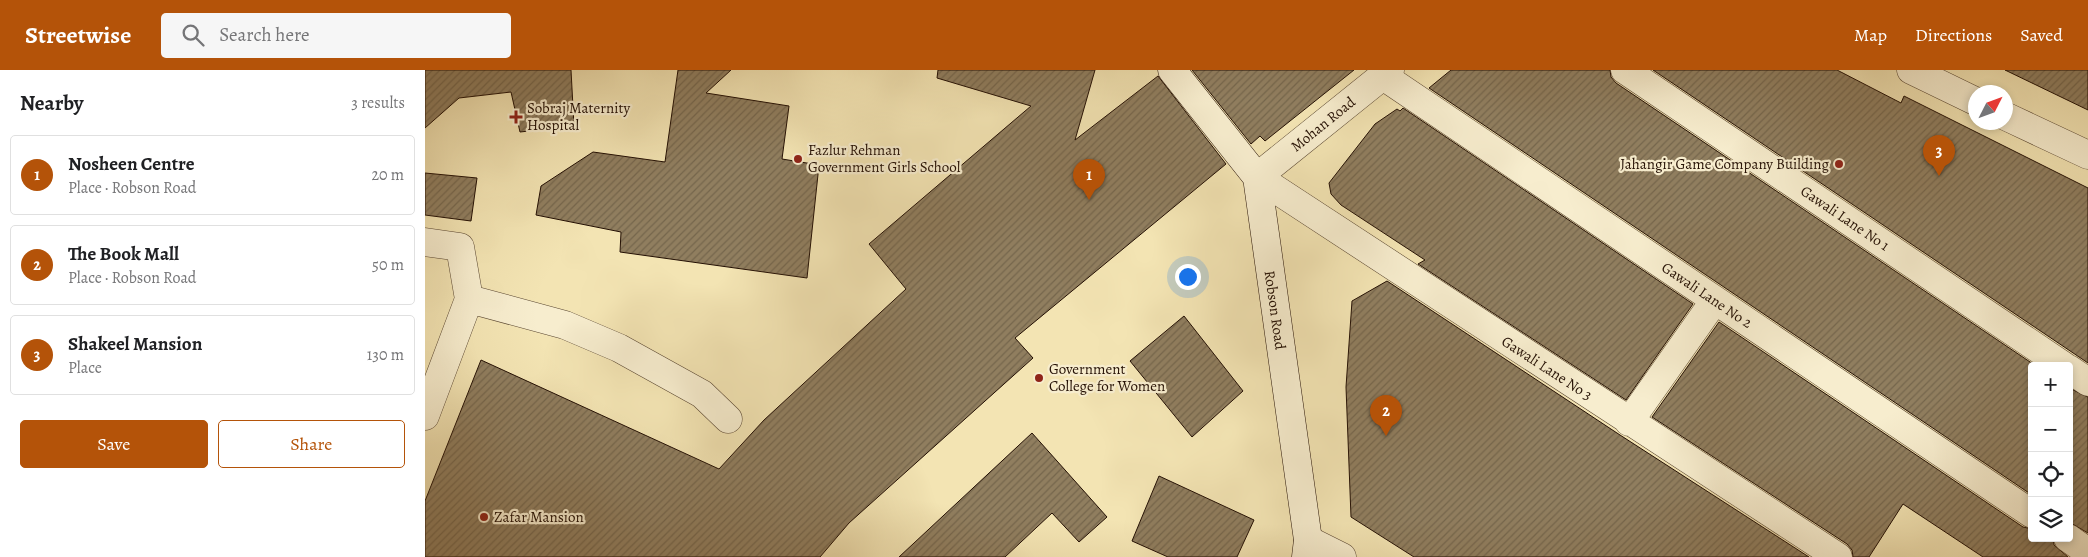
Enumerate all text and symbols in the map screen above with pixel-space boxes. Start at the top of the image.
search box [161,13,511,58]
text: Streetwise [25,19,131,51]
icon: search [179,21,207,49]
text: Search here [219,22,310,48]
text: Map [1854,23,1887,47]
text: Directions [1915,23,1992,47]
text: Saved [2020,23,2063,47]
north arrow [1968,85,2013,130]
text: Nearby [20,89,83,117]
street label: Mohan Road [1287,91,1360,156]
text: 3 results [351,92,405,114]
place label: Sobraj Maternity Hospital [527,98,630,135]
marker: Sobraj Maternity Hospital [509,110,523,124]
pin: 3 [1923,135,1955,176]
place label: Fazlur Rehman Government Girls School [808,140,961,177]
text: Nosheen Centre [68,151,194,177]
marker: Fazlur Rehman Government Girls School [792,153,804,165]
place label: Jahangir Game Company Building [1620,154,1829,174]
marker: Jahangir Game Company Building [1833,158,1845,170]
pin: 1 [1073,159,1105,200]
text: 1 [34,164,40,186]
text: 20 m [371,164,404,186]
text: Place · Robson Road [68,177,196,199]
street label: Gawali Lane No 1 [1797,181,1893,255]
text: The Book Mall [68,241,179,267]
text: 2 [33,254,41,276]
text: 50 m [372,254,404,276]
street label: Gawali Lane No 2 [1658,257,1756,333]
your location [1175,264,1201,290]
text: Place · Robson Road [68,267,196,289]
street label: Robson Road [1260,269,1291,352]
text: Shakeel Mansion [68,331,202,357]
street label: Gawali Lane No 3 [1498,331,1596,405]
text: 3 [34,344,40,366]
text: 130 m [367,344,404,366]
text: Place [68,357,102,379]
place label: Government College for Women [1049,359,1165,396]
map controls [2028,362,2073,542]
button: + [2028,362,2073,407]
marker: Government College for Women [1033,372,1045,384]
pin: 2 [1370,395,1402,436]
button: − [2028,407,2073,452]
button: Save [20,420,208,468]
button: Share [218,420,405,468]
button: locate [2028,452,2073,497]
button: layers [2028,497,2073,542]
place label: Zafar Mansion [494,507,584,527]
marker: Zafar Mansion [478,511,490,523]

